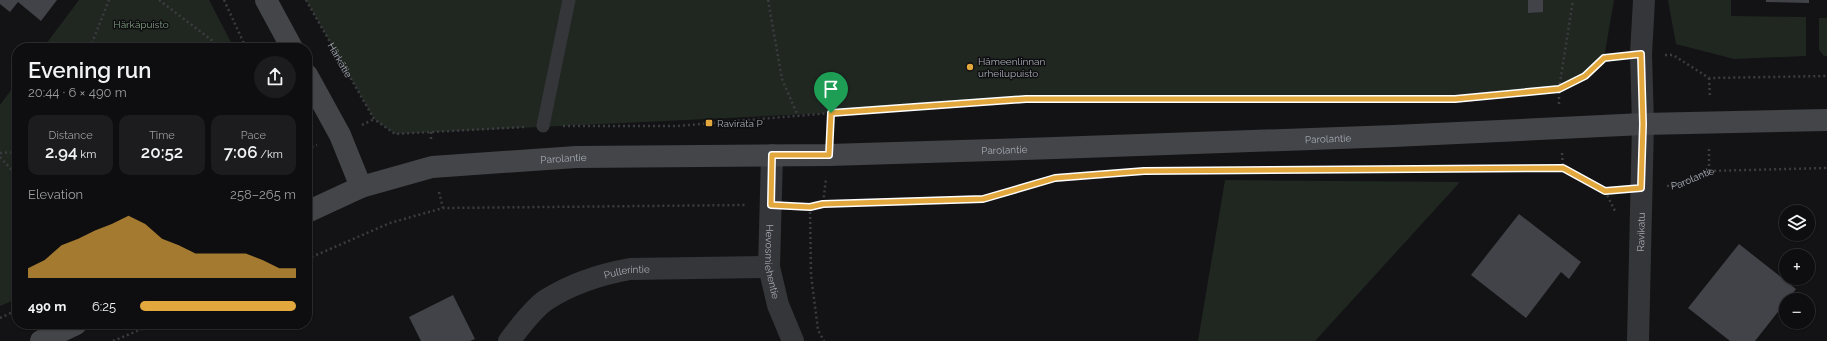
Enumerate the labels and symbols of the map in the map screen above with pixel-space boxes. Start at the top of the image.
park label: Härkäpuisto [113,19,169,30]
street label: Härkätie [325,41,354,80]
place label: Hämeenlinnan urheilupuisto [978,56,1046,79]
marker: Hämeenlinnan urheilupuisto [965,62,975,72]
pin [814,72,848,113]
marker: Ravirata P [704,118,714,128]
place label: Ravirata P [717,118,763,129]
street label: Parolantie [1305,133,1352,145]
street label: Parolantie [981,144,1028,156]
street label: Parolantie [540,152,587,165]
street label: Parolantie [1670,166,1715,192]
street label: Ravikatu [1635,212,1647,252]
street label: Hevosmiehentie [763,224,781,300]
street label: Pullerintie [603,264,650,281]

